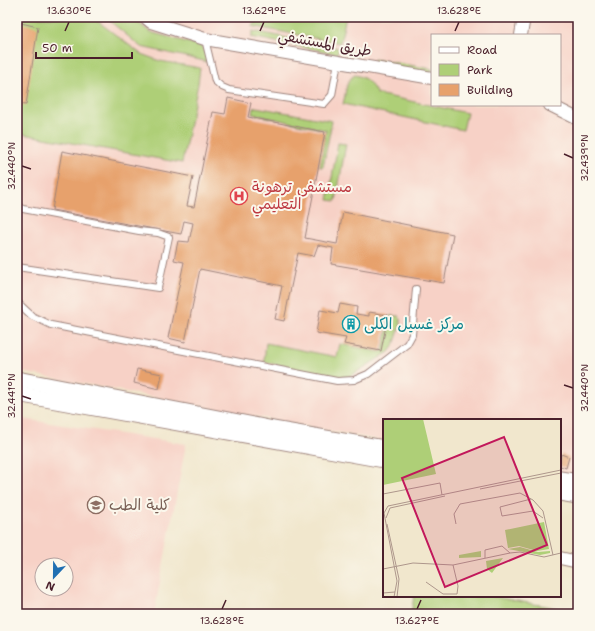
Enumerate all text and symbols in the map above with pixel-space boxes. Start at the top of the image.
text: 13.630°E [47,4,91,17]
text: 13.629°E [242,4,286,17]
text: 13.628°E [437,4,481,17]
street label: طريق المستشفي [276,25,373,64]
scale bar [36,34,132,60]
legend [431,34,561,106]
text: 50 m [42,40,72,56]
text: Road [467,42,498,58]
text: Park [467,62,493,78]
text: Building [467,82,513,98]
text: 32.439°N [578,134,591,182]
text: 32.440°N [5,142,18,190]
place label: مستشفى ترهونة التعليمي [252,177,352,217]
hospital icon: مستشفى ترهونة التعليمي [229,186,249,206]
building icon: مركز غسيل الكلى [341,314,361,334]
place label: مركز غسيل الكلى [364,314,464,334]
text: 32.440°N [578,364,591,412]
text: 32.441°N [5,373,18,419]
inset map [383,419,561,597]
school or university icon: كلية الطب [86,495,106,515]
place label: كلية الطب [109,495,170,515]
north arrow [34,557,74,597]
text: N [43,577,57,594]
text: 13.628°E [200,614,244,627]
text: 13.627°E [395,614,439,627]

